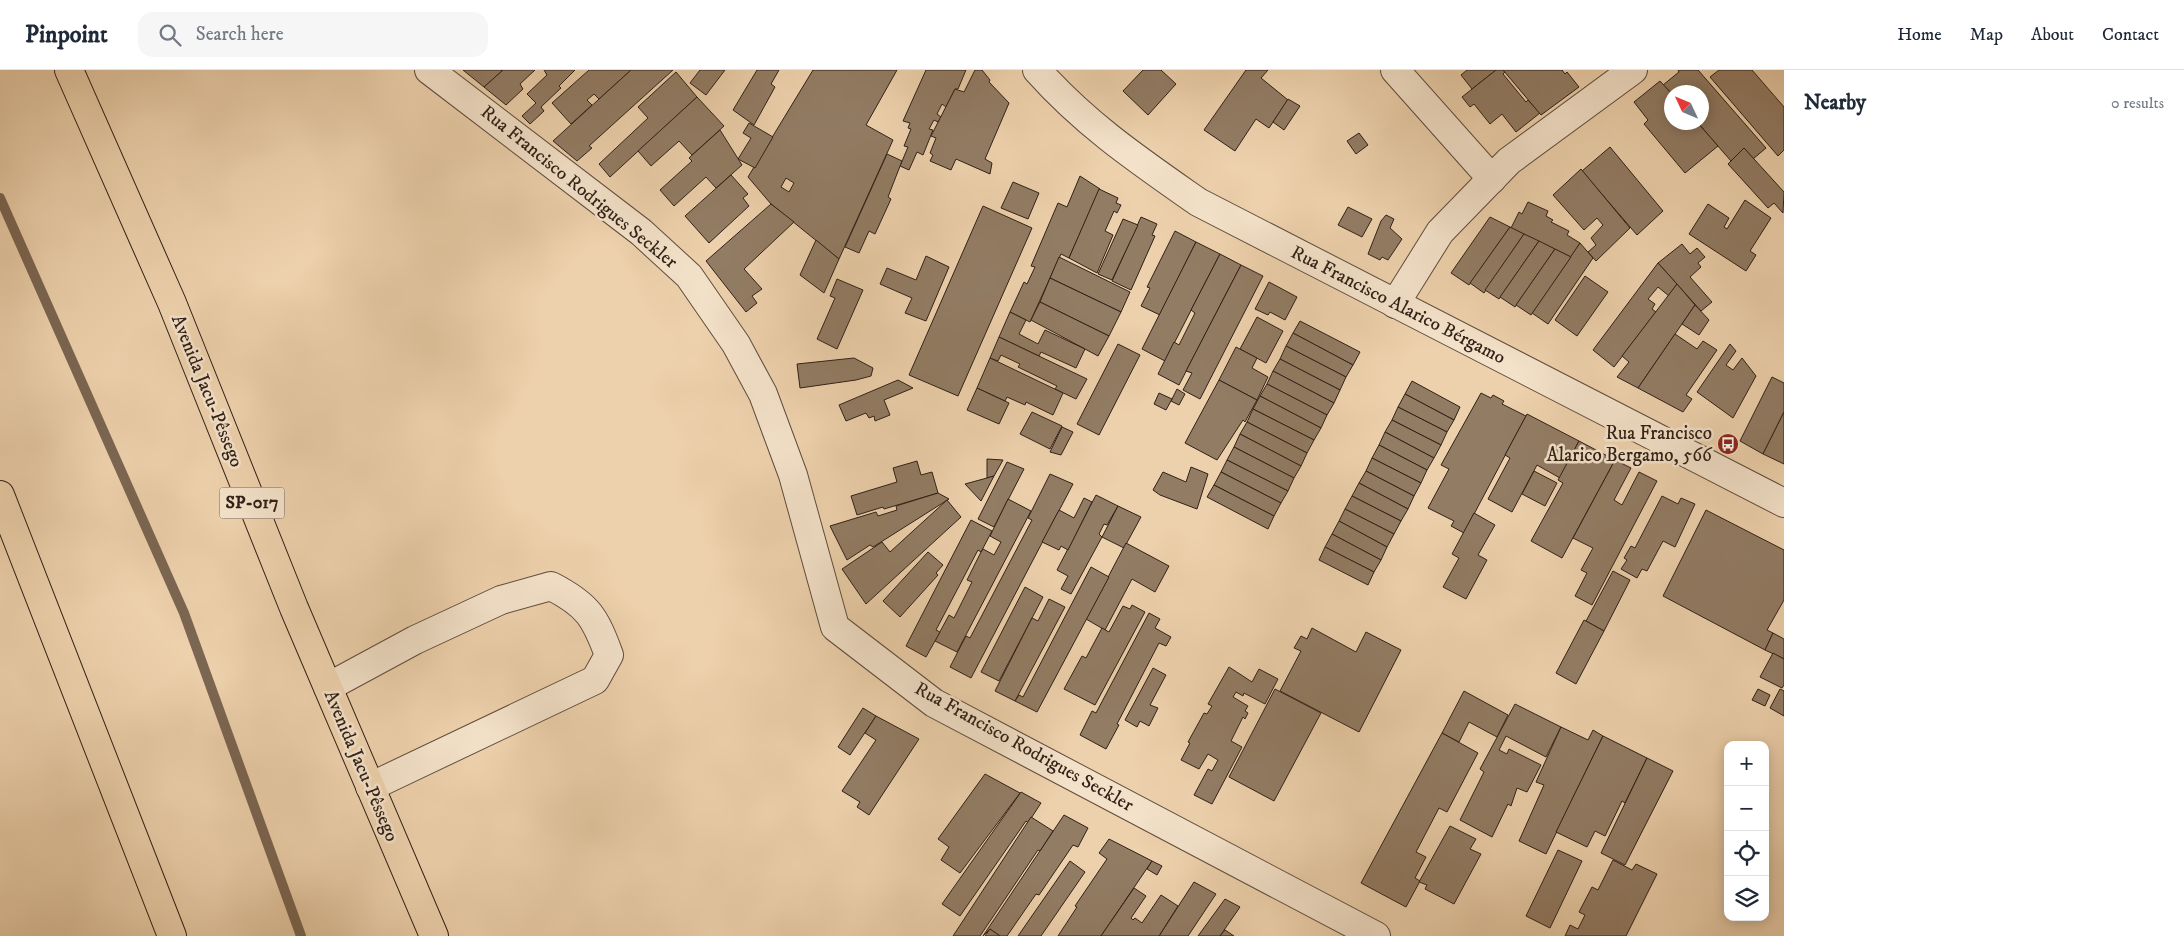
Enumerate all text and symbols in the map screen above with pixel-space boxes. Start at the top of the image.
search box [138,12,488,57]
text: Pinpoint [25,20,108,50]
icon: search [156,21,184,49]
text: Search here [196,23,284,46]
text: Home [1897,24,1942,46]
text: Map [1970,24,2003,46]
text: About [2031,24,2074,46]
text: Contact [2102,24,2159,46]
north arrow [1664,85,1709,130]
text: Nearby [1804,90,1866,116]
text: 0 results [2111,93,2164,113]
street label: Rua Francisco Rodrigues Seckler [476,100,682,274]
street label: Rua Francisco Alarico Bérgamo [1287,241,1509,369]
street label: Avenida Jacu-Pêssego [166,311,248,471]
place label: Rua Francisco Alarico Bergamo, 566 [1547,422,1713,467]
bus stop icon: Rua Francisco Alarico Bergamo, 566 [1716,432,1740,456]
road number: SP-017 [220,488,284,518]
street label: Rua Francisco Rodrigues Seckler [911,677,1137,817]
street label: Avenida Jacu-Pêssego [319,687,403,845]
map controls [1724,741,1769,921]
button: + [1724,741,1769,786]
button: − [1724,786,1769,831]
button: locate [1724,831,1769,876]
button: layers [1724,876,1769,921]

